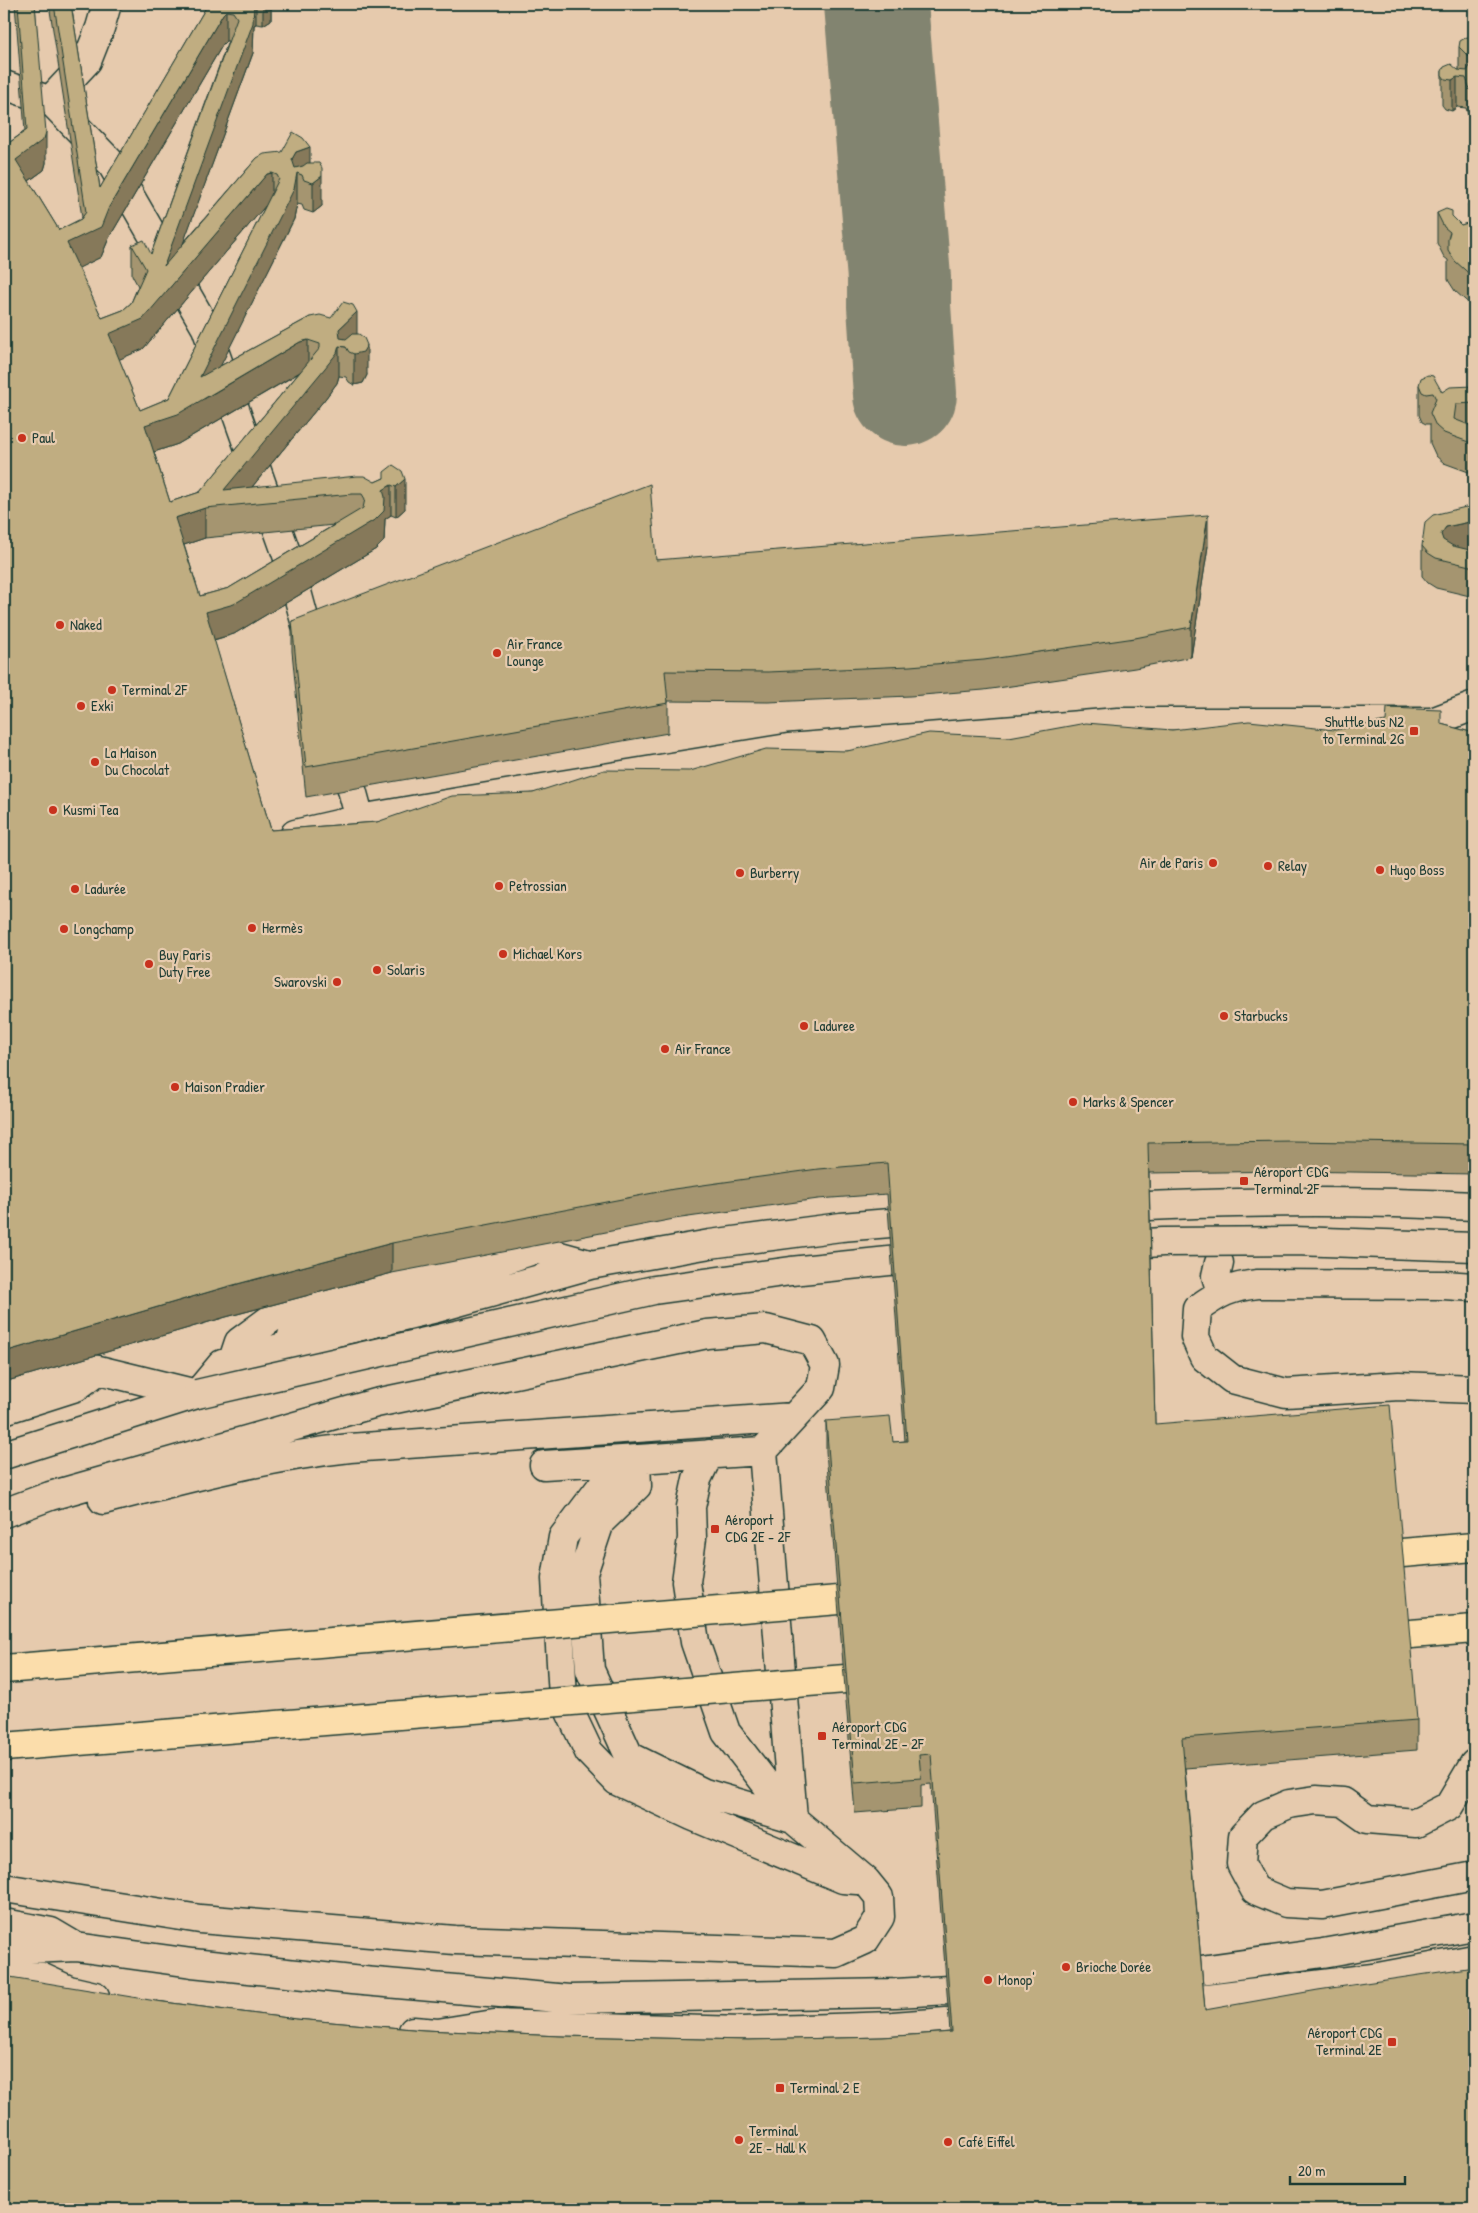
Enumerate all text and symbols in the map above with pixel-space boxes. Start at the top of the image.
place label: Paul [32,427,55,448]
marker: Paul [16,432,28,444]
place label: Naked [70,614,102,635]
marker: Naked [54,619,66,631]
place label: Air France Lounge [507,633,563,671]
marker: Air France Lounge [491,647,503,659]
place label: Terminal 2F [122,679,187,700]
marker: Terminal 2F [106,684,118,696]
place label: Exki [91,695,114,716]
marker: Exki [75,700,87,712]
place label: Shuttle bus N2 to Terminal 2G [1323,711,1405,749]
marker: Shuttle bus N2 to Terminal 2G [1408,725,1420,737]
place label: La Maison Du Chocolat [105,742,170,780]
marker: La Maison Du Chocolat [89,756,101,768]
place label: Kusmi Tea [63,799,119,820]
marker: Kusmi Tea [47,804,59,816]
place label: Air de Paris [1140,852,1203,873]
place label: Relay [1278,855,1307,876]
marker: Air de Paris [1207,857,1219,869]
place label: Hugo Boss [1390,859,1445,880]
marker: Relay [1262,860,1274,872]
place label: Burberry [750,862,799,883]
marker: Hugo Boss [1374,864,1386,876]
marker: Burberry [734,867,746,879]
place label: Petrossian [509,875,567,896]
place label: Ladurée [85,878,126,899]
marker: Petrossian [493,880,505,892]
marker: Ladurée [69,883,81,895]
place label: Hermès [262,917,303,938]
place label: Longchamp [74,918,134,939]
marker: Hermès [246,922,258,934]
marker: Longchamp [58,923,70,935]
place label: Michael Kors [513,943,582,964]
place label: Buy Paris Duty Free [159,944,211,982]
marker: Michael Kors [497,948,509,960]
marker: Buy Paris Duty Free [143,958,155,970]
place label: Solaris [387,959,425,980]
marker: Solaris [371,964,383,976]
place label: Swarovski [274,971,327,992]
marker: Swarovski [331,976,343,988]
place label: Starbucks [1234,1005,1288,1026]
marker: Starbucks [1218,1010,1230,1022]
place label: Laduree [814,1015,855,1036]
marker: Laduree [798,1020,810,1032]
place label: Air France [675,1038,731,1059]
marker: Air France [659,1043,671,1055]
place label: Maison Pradier [185,1076,265,1097]
marker: Maison Pradier [169,1081,181,1093]
place label: Marks & Spencer [1083,1091,1174,1112]
marker: Marks & Spencer [1067,1096,1079,1108]
place label: Aéroport CDG Terminal 2F [1254,1161,1329,1199]
marker: Aéroport CDG Terminal 2F [1238,1175,1250,1187]
place label: Aéroport CDG 2E - 2F [725,1509,791,1547]
marker: Aéroport CDG 2E - 2F [709,1523,721,1535]
place label: Aéroport CDG Terminal 2E - 2F [832,1716,924,1754]
marker: Aéroport CDG Terminal 2E - 2F [816,1730,828,1742]
place label: Brioche Dorée [1076,1956,1151,1977]
marker: Brioche Dorée [1060,1961,1072,1973]
place label: Monop' [998,1969,1035,1990]
marker: Monop' [982,1974,994,1986]
place label: Aéroport CDG Terminal 2E [1307,2022,1383,2060]
marker: Aéroport CDG Terminal 2E [1386,2036,1398,2048]
place label: Terminal 2 E [790,2077,860,2098]
marker: Terminal 2 E [774,2082,786,2094]
place label: Terminal 2E - Hall K [749,2120,806,2158]
place label: Café Eiffel [958,2131,1015,2152]
marker: Terminal 2E - Hall K [733,2134,745,2146]
marker: Café Eiffel [942,2136,954,2148]
scale bar [1290,2153,1406,2185]
text: 20 m [1298,2160,1325,2181]

